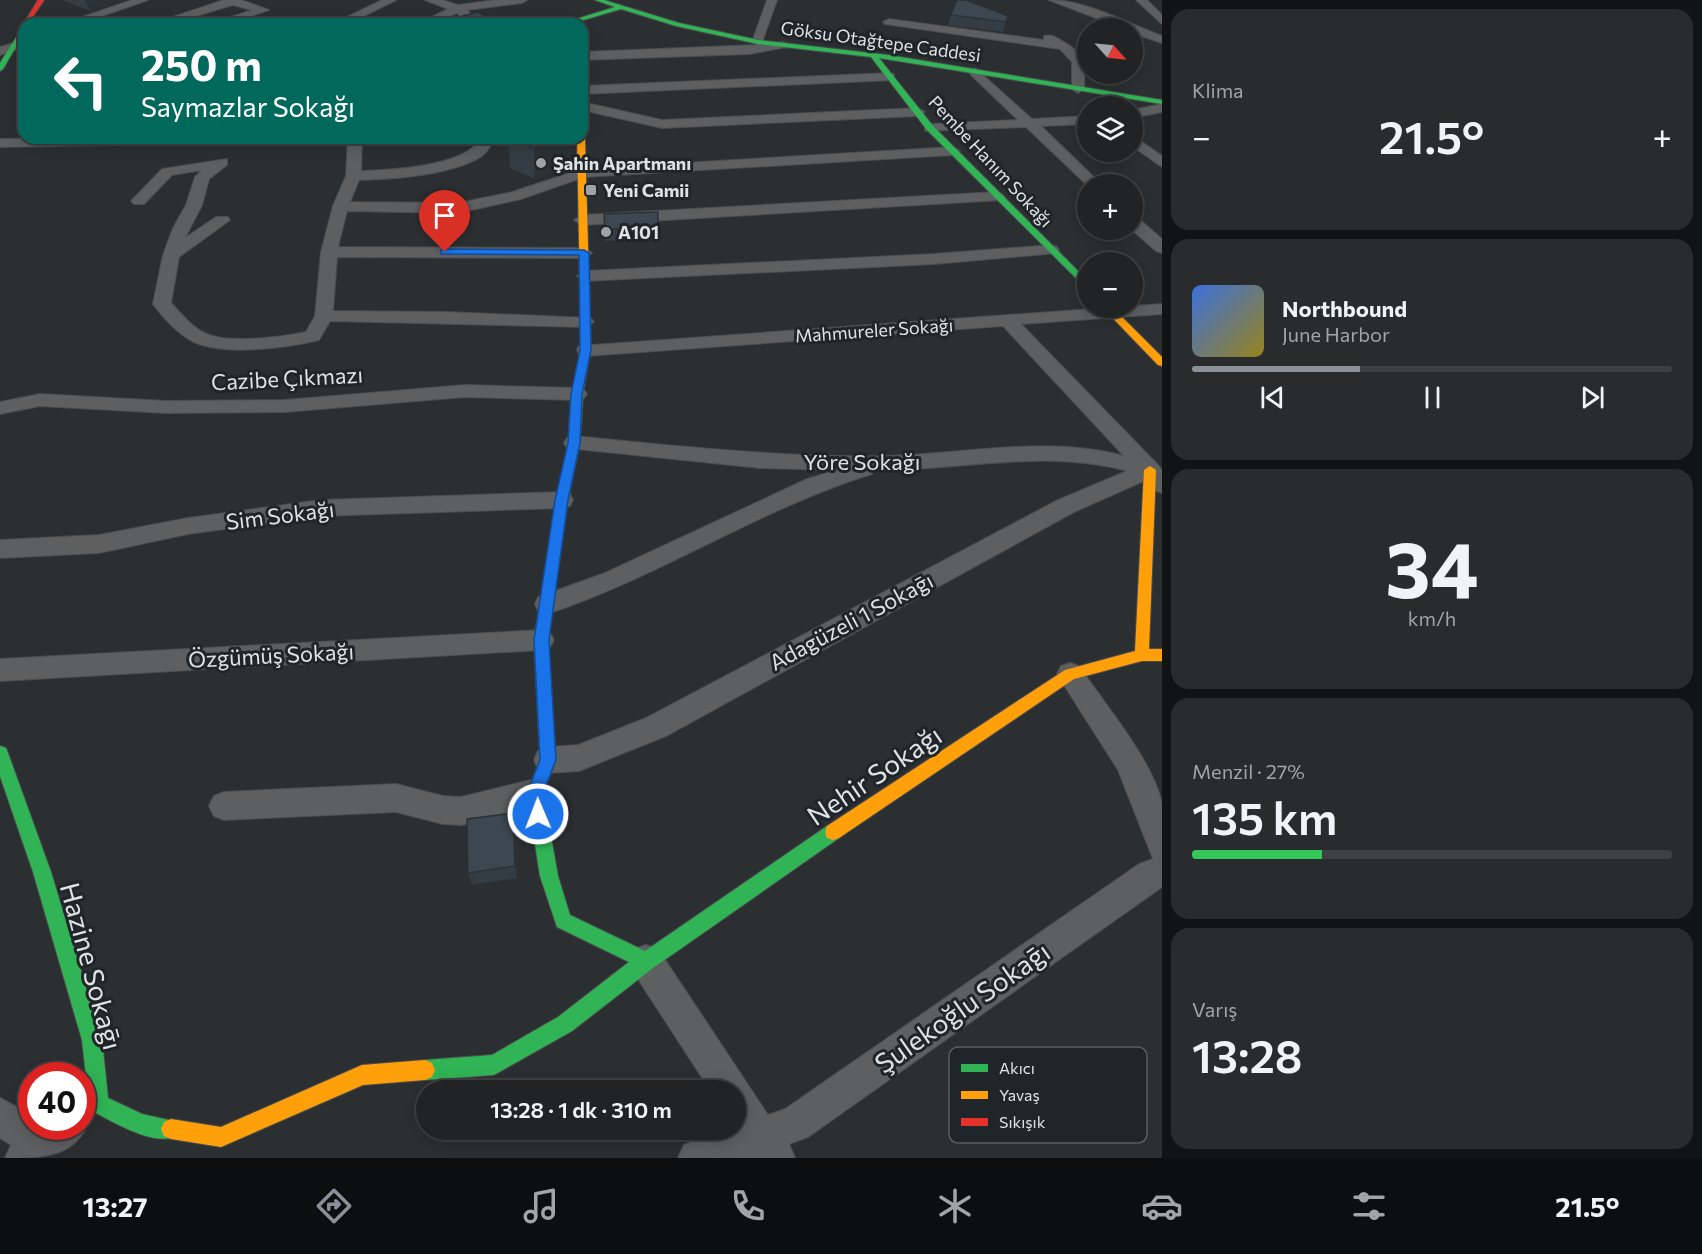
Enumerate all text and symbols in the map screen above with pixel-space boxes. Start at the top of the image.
street label: Göksu Otağtepe Caddesi [780,16,982,66]
north arrow [1077,18,1143,84]
map controls [1077,18,1143,318]
text: 250 m [141,38,262,90]
icon: left [42,42,120,120]
text: Klima [1192,78,1244,102]
text: Saymazlar Sokağı [141,90,355,123]
street label: Pembe Hanım Sokağı [924,91,1058,231]
button: layers [1077,96,1143,162]
text: 21.5° [1379,108,1484,163]
text: − [1192,115,1211,156]
text: + [1653,115,1672,156]
place label: Şahin Apartmanı [553,152,691,174]
marker: Şahin Apartmanı [534,156,548,170]
button: + [1077,174,1143,240]
place label: Yeni Camii [603,179,689,201]
marker: Yeni Camii [584,183,598,197]
pin [419,190,470,252]
icon: arrive [428,199,461,232]
place label: A101 [618,221,659,243]
marker: A101 [599,225,613,239]
button: − [1077,252,1143,318]
text: Northbound [1282,295,1407,322]
street label: Mahmureler Sokağı [794,313,954,347]
text: June Harbor [1282,322,1390,346]
street label: Cazibe Çıkmazı [210,361,364,395]
icon: previous [1256,381,1289,414]
icon: pause [1416,381,1449,414]
icon: next [1576,381,1609,414]
street label: Yöre Sokağı [804,448,920,475]
street label: Sim Sokağı [224,495,336,535]
text: 34 [1385,519,1479,614]
street label: Adagüzeli 1 Sokaḡı [764,566,938,676]
text: km/h [1408,606,1456,630]
street label: Özgümüş Sokağı [187,637,355,673]
street label: Nehir Sokağı [800,718,948,832]
text: Menzil · 27% [1192,759,1305,783]
position arrow [506,782,570,846]
text: 135 km [1192,789,1337,844]
street label: Hazine Sokaḡı [54,879,130,1053]
street label: Şulekoğlu Sokaḡı [868,934,1056,1080]
text: Varış [1192,997,1237,1021]
text: 13:28 [1192,1027,1302,1082]
legend [949,1047,1147,1143]
text: Akıcı [999,1058,1035,1077]
speed limit sign: 40 [18,1062,96,1140]
text: Yavaş [999,1085,1040,1104]
text: 13:28 · 1 dk · 310 m [490,1096,672,1123]
text: Sıkışık [999,1112,1046,1131]
icon: directions [313,1185,355,1227]
icon: music [520,1185,562,1227]
icon: phone [727,1185,769,1227]
icon: climate [934,1185,976,1227]
icon: car [1141,1185,1183,1227]
icon: filters [1348,1185,1390,1227]
text: 13:27 [83,1190,148,1223]
text: 21.5° [1555,1190,1619,1223]

